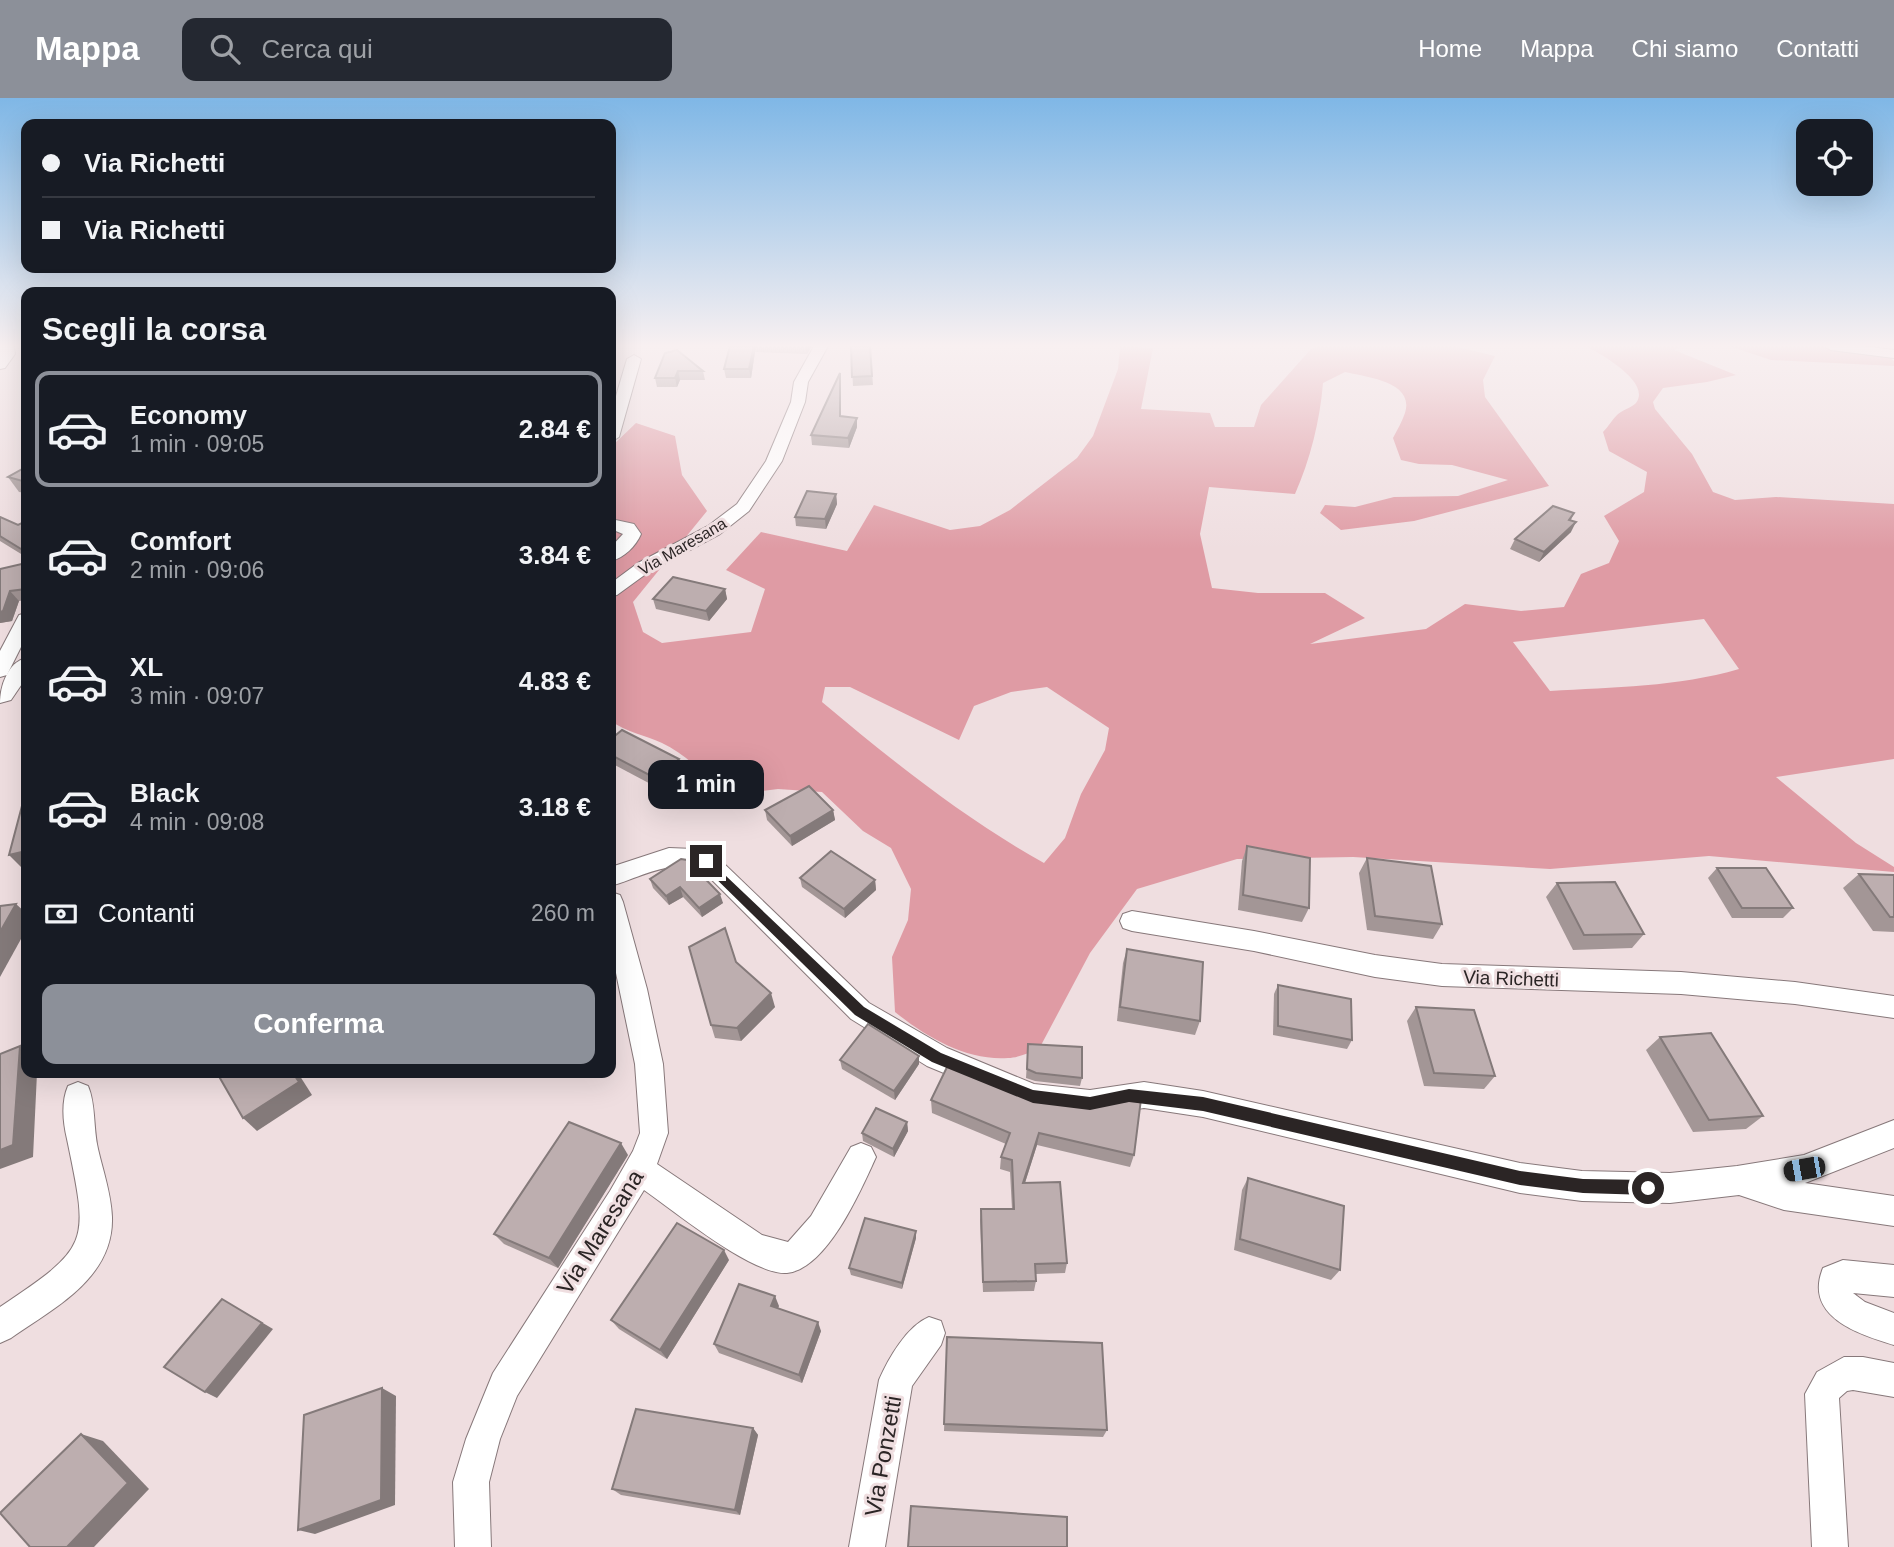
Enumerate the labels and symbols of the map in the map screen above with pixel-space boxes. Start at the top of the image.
street label: Via Maresana [635,514,729,578]
callout: 1 min [648,760,764,808]
route end [690,845,722,877]
street label: Via Richetti [1463,966,1559,991]
car [1782,1155,1827,1183]
street label: Via Maresana [551,1165,649,1299]
route start [1632,1172,1664,1204]
street label: Via Ponzetti [860,1394,906,1518]

